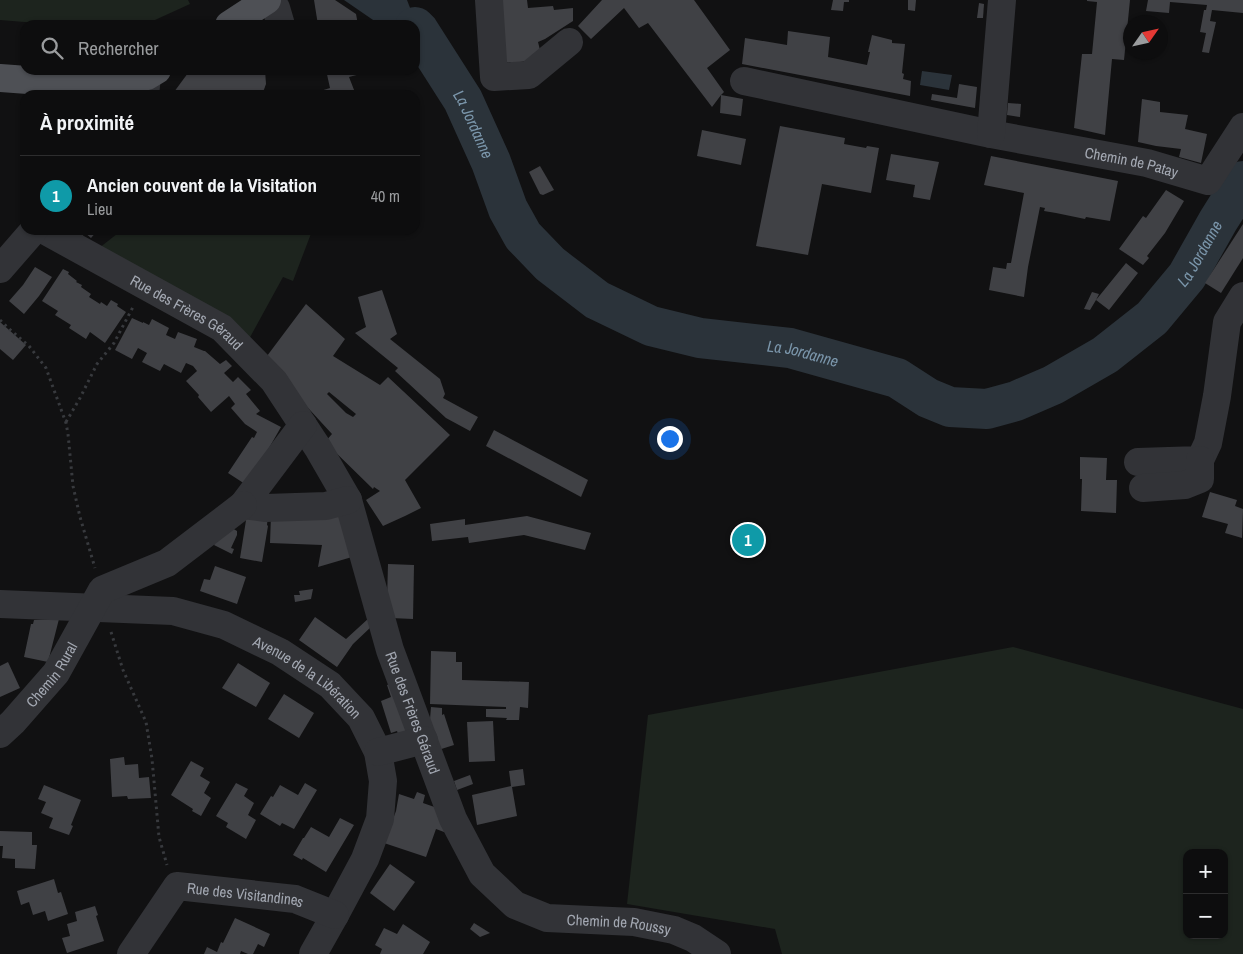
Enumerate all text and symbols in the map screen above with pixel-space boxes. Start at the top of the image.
north arrow [1123,15,1168,60]
search box [20,20,420,75]
icon: search [38,34,66,62]
text: Rechercher [78,35,159,61]
water label: La Jordanne [448,86,499,162]
text: À proximité [40,108,134,137]
street label: Chemin de Patay [1083,141,1182,182]
text: Ancien couvent de la Visitation [87,172,317,198]
text: 1 [52,185,60,207]
text: 40 m [371,185,400,207]
text: Lieu [87,198,113,220]
water label: La Jordanne [1172,216,1227,291]
street label: Rue des Frères Géraud [127,269,248,354]
water label: La Jordanne [766,335,841,372]
your location [657,426,683,452]
pin: 1 [732,521,764,559]
street label: Avenue de la Libération [249,630,367,723]
street label: Chemin Rural [21,638,82,711]
street label: Rue des Frères Géraud [381,648,446,777]
map controls [1183,849,1228,939]
button: + [1183,849,1228,894]
street label: Rue des Visitandines [186,877,307,912]
button: − [1183,894,1228,939]
street label: Chemin de Roussy [566,908,674,940]

